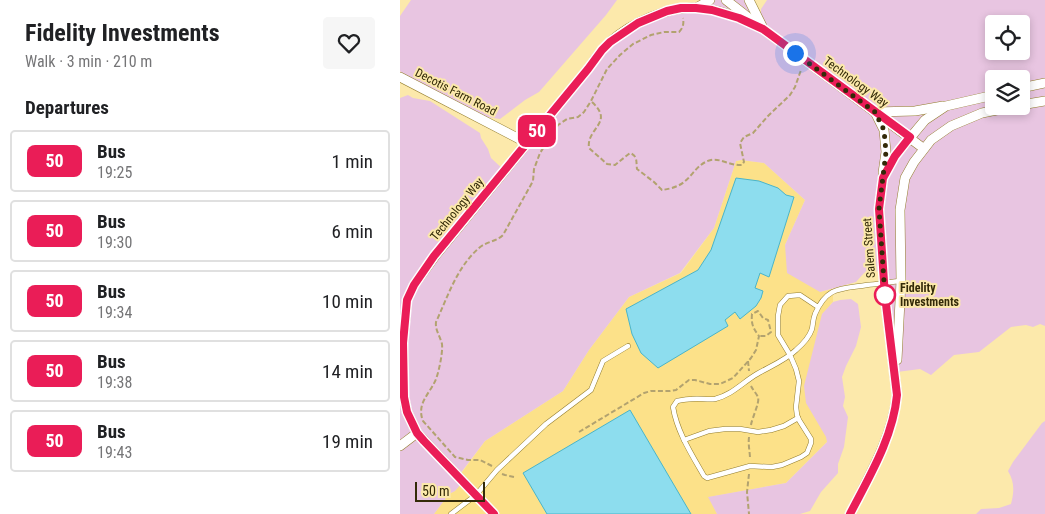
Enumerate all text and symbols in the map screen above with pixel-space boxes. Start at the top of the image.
map controls [985,15,1030,115]
button: locate [985,15,1030,60]
button: heart [323,17,375,69]
text: Fidelity Investments [25,19,220,47]
your location [783,41,808,66]
text: Walk · 3 min · 210 m [25,52,152,71]
street label: Technology Way [821,54,891,110]
street label: Decotis Farm Road [413,65,499,119]
button: layers [985,70,1030,115]
text: Departures [25,96,109,119]
line badge: 50 [514,115,560,147]
text: 50 [528,120,546,141]
text: Bus [97,140,126,163]
text: 50 [45,150,64,171]
text: 1 min [331,150,373,173]
text: 19:25 [97,163,132,182]
street label: Technology Way [427,175,487,243]
text: Bus [97,210,126,233]
street label: Salem Street [860,217,878,279]
text: 50 [45,220,64,241]
text: 6 min [331,220,373,243]
text: 19:30 [97,233,132,252]
text: Bus [97,280,126,303]
place label: Fidelity Investments [900,281,960,309]
marker: Fidelity Investments [874,284,896,306]
text: 50 [45,290,64,311]
text: 10 min [322,290,373,313]
text: 19:34 [97,303,132,322]
text: Bus [97,350,126,373]
text: 50 [45,360,64,381]
text: 14 min [322,360,373,383]
text: 19:38 [97,373,132,392]
text: Bus [97,420,126,443]
text: 50 [45,430,64,451]
text: 19 min [322,430,373,453]
text: 19:43 [97,443,132,462]
scale bar [415,479,485,502]
text: 50 m [422,483,450,499]

